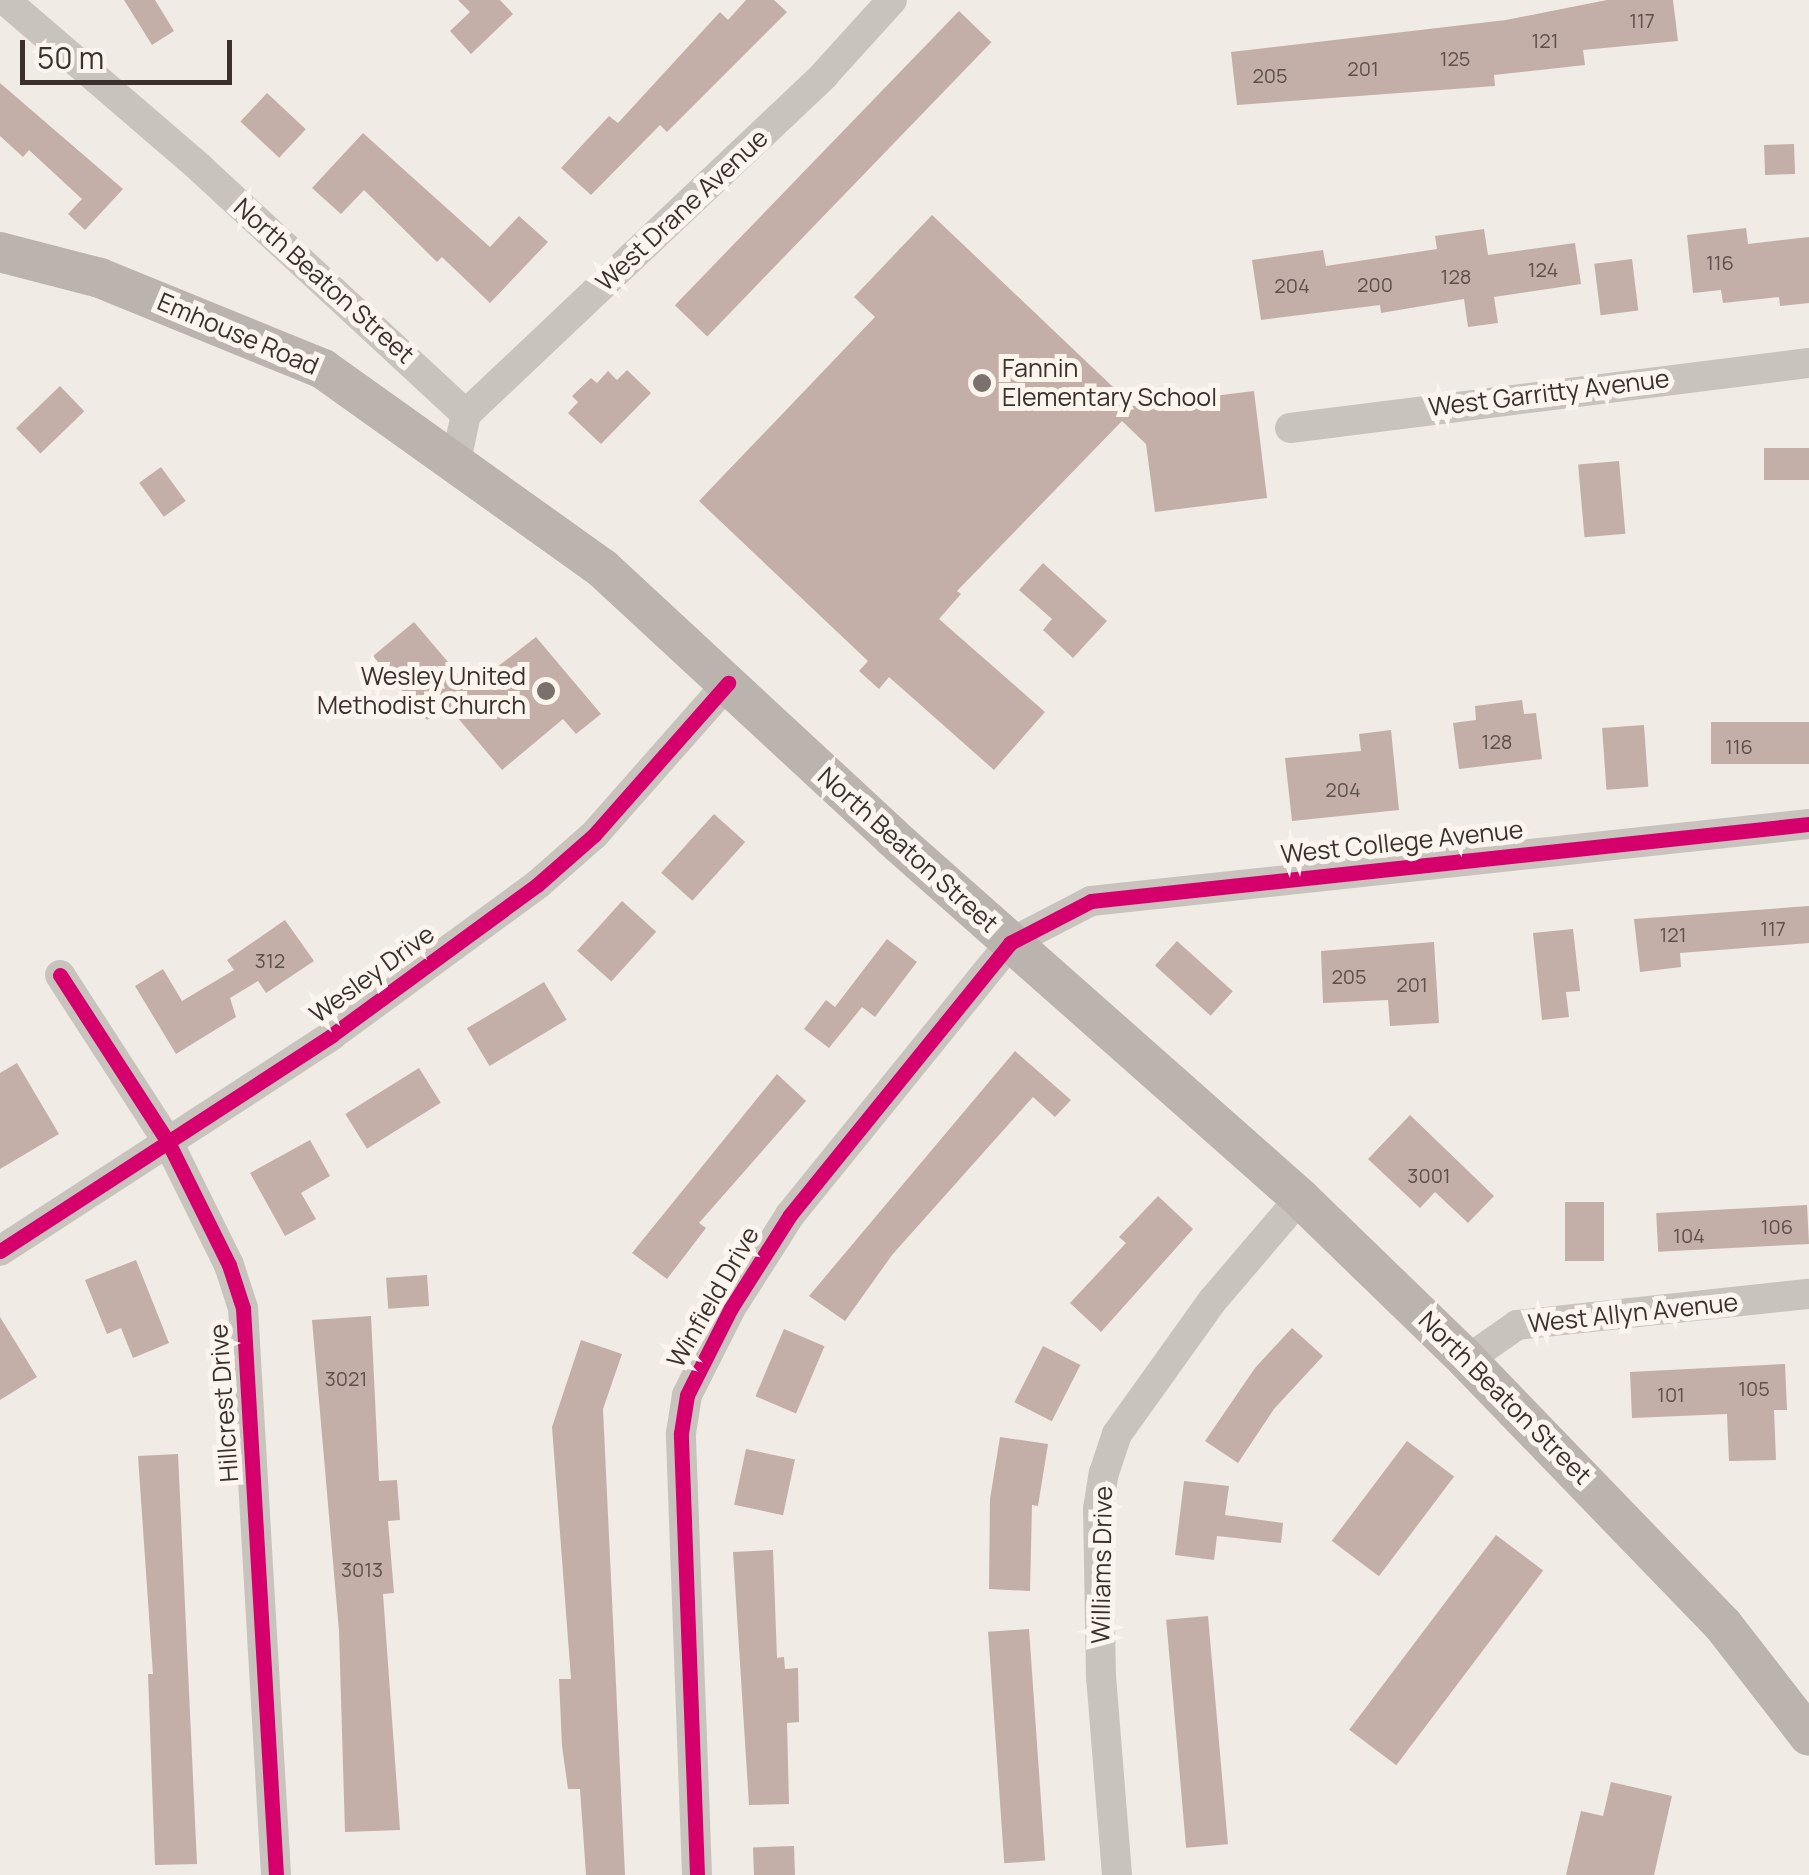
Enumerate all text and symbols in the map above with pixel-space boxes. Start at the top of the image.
house number: 117 [1629,8,1655,32]
scale bar [25,20,238,82]
house number: 121 [1532,28,1558,52]
text: 50 m [37,37,104,78]
house number: 125 [1440,46,1470,70]
house number: 201 [1347,56,1379,80]
house number: 205 [1252,63,1288,87]
street label: West Drane Avenue [590,123,774,297]
street label: North Beaton Street [228,192,420,370]
house number: 116 [1706,250,1734,274]
house number: 124 [1528,257,1558,281]
house number: 128 [1441,264,1471,288]
house number: 200 [1357,272,1393,296]
house number: 204 [1274,273,1310,297]
street label: Emhouse Road [153,287,323,381]
place label: Fannin Elementary School [1002,354,1217,413]
street label: West Garritty Avenue [1427,363,1671,423]
marker: Fannin Elementary School [971,372,993,394]
place label: Wesley United Methodist Church [317,662,526,721]
marker: Wesley United Methodist Church [535,680,557,702]
house number: 128 [1482,729,1512,753]
house number: 116 [1725,734,1753,758]
street label: North Beaton Street [812,761,1004,939]
house number: 204 [1325,777,1361,801]
street label: West College Avenue [1279,814,1525,870]
house number: 117 [1760,916,1786,940]
street label: Wesley Drive [304,919,440,1029]
house number: 121 [1660,922,1686,946]
house number: 312 [255,948,285,972]
house number: 205 [1331,964,1367,988]
house number: 201 [1396,972,1428,996]
house number: 3001 [1407,1163,1451,1187]
house number: 106 [1761,1214,1793,1238]
street label: Winfield Drive [661,1221,765,1373]
house number: 104 [1673,1223,1705,1247]
street label: West Allyn Avenue [1527,1287,1739,1339]
street label: North Beaton Street [1412,1305,1598,1491]
street label: Hillcrest Drive [204,1323,244,1483]
house number: 3021 [325,1366,367,1390]
house number: 105 [1738,1376,1770,1400]
house number: 101 [1657,1382,1685,1406]
street label: Williams Drive [1086,1486,1118,1644]
house number: 3013 [341,1557,383,1581]

